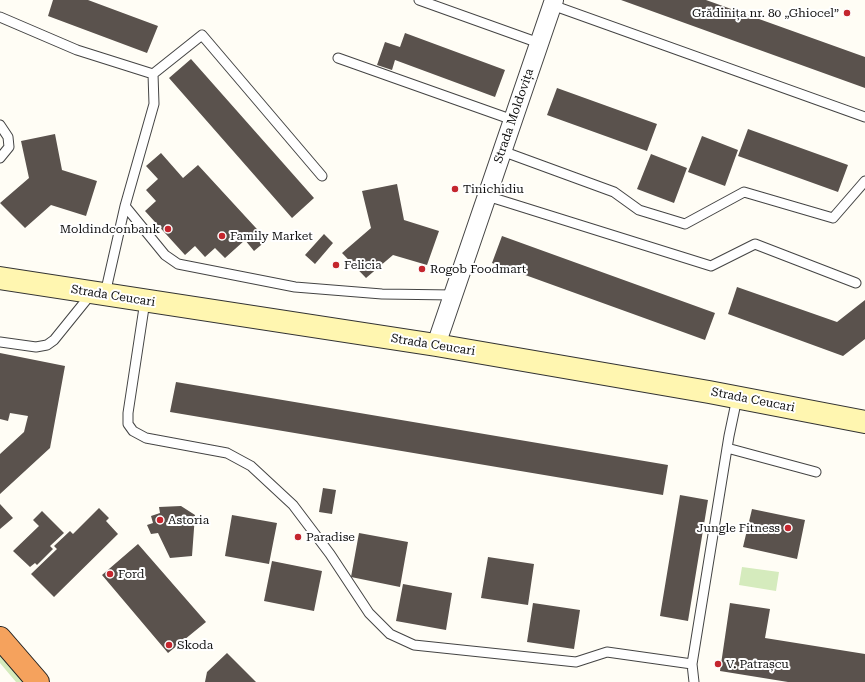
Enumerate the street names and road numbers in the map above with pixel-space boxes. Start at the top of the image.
street label: Strada Moldovița [491,67,537,165]
street label: Strada Ceucari [70,282,156,310]
street label: Strada Ceucari [390,331,476,359]
street label: Strada Ceucari [710,385,796,415]

